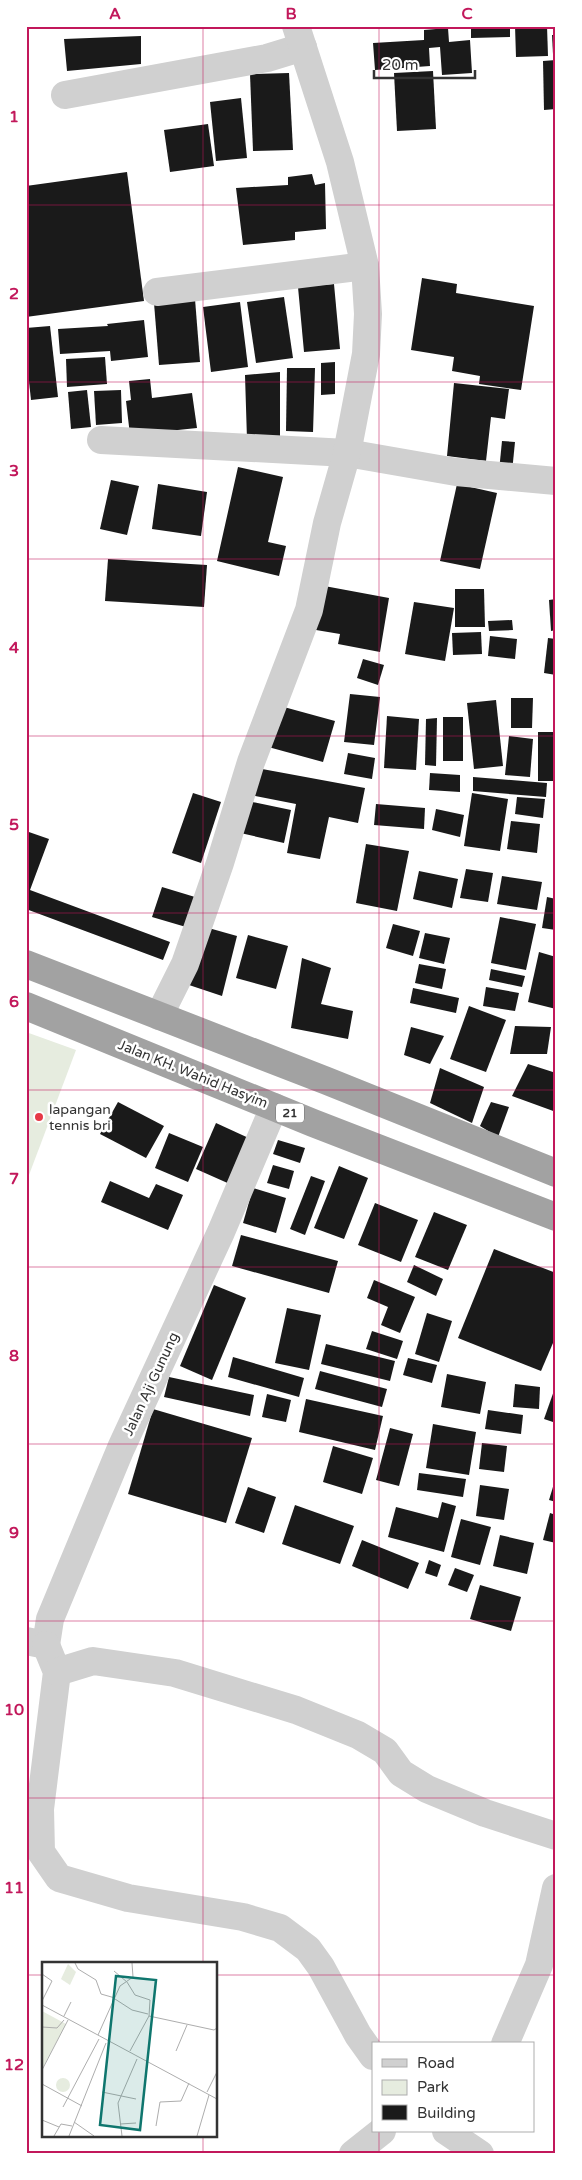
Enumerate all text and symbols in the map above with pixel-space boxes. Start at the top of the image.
text: A [109,4,121,24]
text: B [285,4,297,24]
text: C [461,4,473,24]
scale bar [374,48,476,80]
text: 20 m [382,56,419,74]
text: 1 [9,107,19,127]
text: 2 [9,284,19,304]
text: 3 [9,461,19,481]
text: 4 [9,638,19,658]
text: 5 [9,815,19,835]
text: 6 [9,992,19,1012]
street label: Jalan KH. Wahid Hasyim [116,1036,270,1112]
place label: lapangan tennis bri [49,1101,111,1134]
road number: 21 [276,1104,304,1122]
marker: lapangan tennis bri [33,1111,45,1123]
text: 7 [9,1169,19,1189]
street label: Jalan Aji Gunung [120,1329,182,1439]
text: 8 [9,1346,19,1366]
text: 9 [9,1523,19,1543]
text: 10 [4,1700,24,1720]
text: 11 [4,1878,24,1898]
inset map [42,1962,218,2138]
legend [372,2042,534,2132]
text: Road [417,2054,455,2072]
text: 12 [4,2055,24,2075]
text: Park [417,2078,449,2096]
text: Building [417,2104,476,2122]

